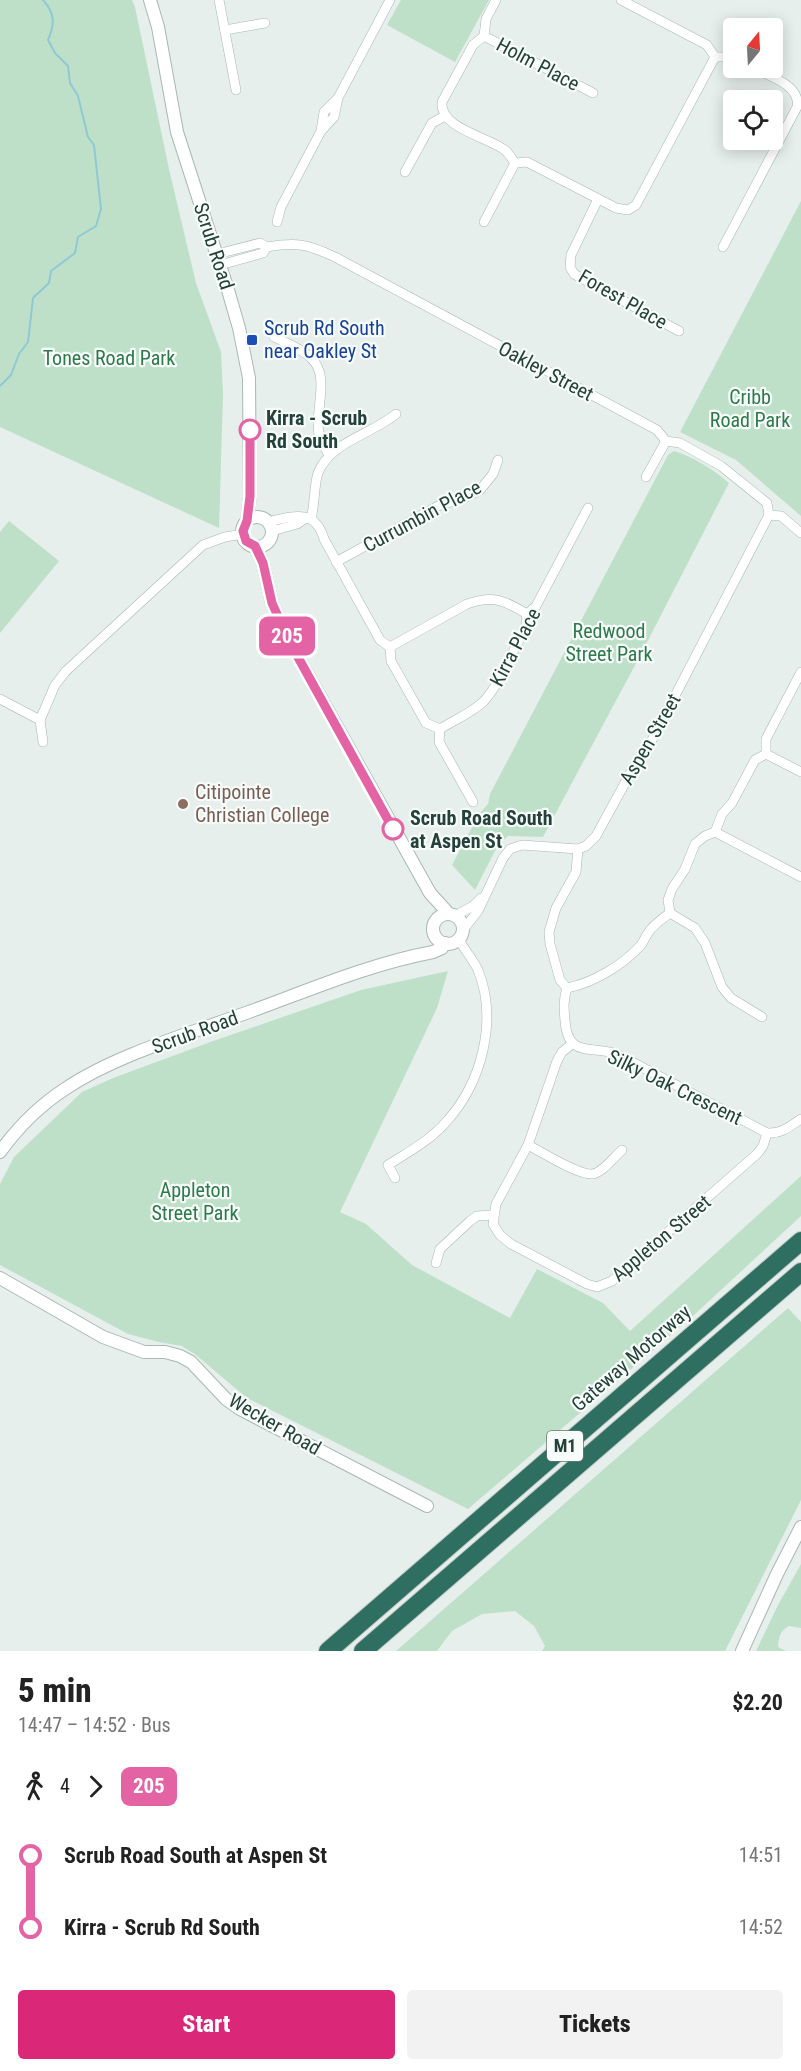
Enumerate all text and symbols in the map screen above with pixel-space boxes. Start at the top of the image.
north arrow [723,18,783,78]
map controls [723,18,783,150]
street label: Holm Place [492,32,584,96]
button: locate [723,90,783,150]
street label: Scrub Road [189,200,239,292]
street label: Forest Place [574,264,672,334]
place label: Scrub Rd South near Oakley St [264,316,385,363]
marker: Scrub Rd South near Oakley St [245,333,259,347]
street label: Oakley Street [494,336,598,406]
park label: Tones Road Park [43,346,175,370]
park label: Cribb Road Park [710,385,790,432]
place label: Kirra - Scrub Rd South [266,406,367,453]
marker: Kirra - Scrub Rd South [239,419,261,441]
street label: Currumbin Place [359,475,485,557]
street label: Kirra Place [484,604,546,690]
line badge: 205 [252,616,322,656]
park label: Redwood Street Park [565,619,653,666]
text: 205 [271,624,303,648]
street label: Aspen Street [614,689,686,789]
place label: Citipointe Christian College [195,780,329,827]
marker: Citipointe Christian College [176,797,190,811]
place label: Scrub Road South at Aspen St [410,806,552,853]
marker: Scrub Road South at Aspen St [382,818,404,840]
street label: Scrub Road [149,1005,241,1059]
street label: Silky Oak Crescent [604,1044,746,1130]
park label: Appleton Street Park [151,1178,239,1225]
street label: Appleton Street [607,1190,716,1286]
street label: Gateway Motorway [567,1300,695,1416]
street label: Wecker Road [225,1388,325,1460]
road number: M1 [547,1431,583,1461]
text: 5 min [18,1671,92,1710]
text: $2.20 [732,1690,783,1715]
text: 14:47 – 14:52 · Bus [18,1713,171,1737]
icon: walk [18,1770,51,1803]
icon: forward [79,1770,112,1803]
text: 4 [60,1774,70,1798]
text: 205 [133,1774,165,1798]
text: Scrub Road South at Aspen St [64,1843,327,1868]
text: 14:51 [739,1843,783,1867]
text: Kirra - Scrub Rd South [64,1915,260,1940]
text: 14:52 [739,1915,783,1939]
button: Start [18,1990,395,2059]
button: Tickets [407,1990,783,2059]

